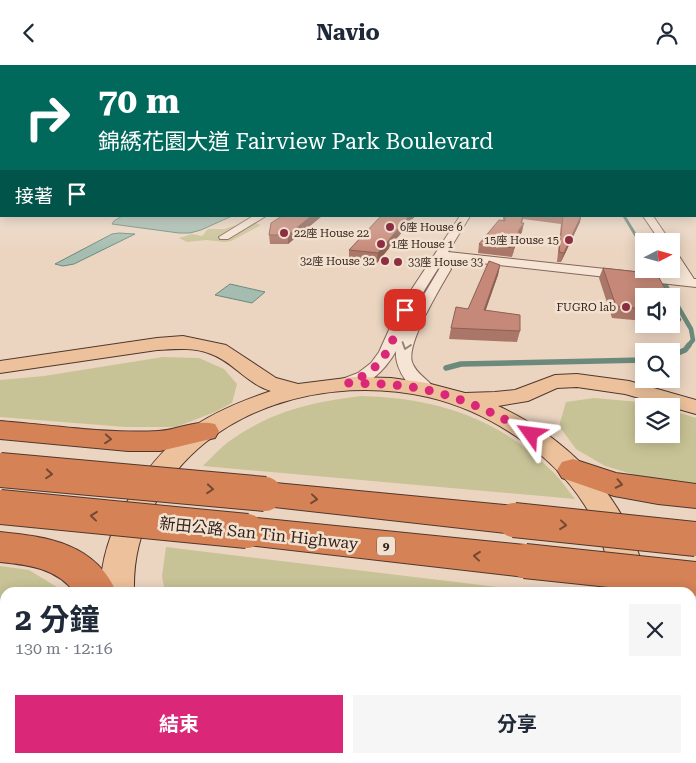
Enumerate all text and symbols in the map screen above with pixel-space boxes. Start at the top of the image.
icon: back [15,19,43,47]
icon: person [653,19,681,47]
text: Navio [316,20,380,45]
text: 70 m [98,81,180,122]
icon: right [15,85,80,150]
text: 錦綉花園大道 Fairview Park Boulevard [98,129,493,154]
icon: arrive [63,180,91,208]
text: 接著 [15,185,53,208]
marker: 6座 House 6 [384,221,396,233]
place label: 6座 House 6 [400,221,463,234]
marker: 22座 House 22 [278,227,290,239]
place label: 22座 House 22 [294,227,369,240]
north arrow [635,233,680,277]
map controls [635,233,680,443]
place label: 15座 House 15 [484,234,559,247]
marker: 15座 House 15 [563,234,575,246]
marker: 1座 House 1 [375,238,387,250]
place label: 1座 House 1 [391,238,454,251]
place label: 32座 House 32 [300,255,375,268]
marker: 32座 House 32 [379,255,391,267]
marker: 33座 House 33 [392,256,404,268]
place label: 33座 House 33 [408,256,483,269]
button: sound [635,288,680,333]
pin [384,289,426,331]
icon: arrive [391,296,419,324]
place label: FUGRO lab [557,301,616,314]
marker: FUGRO lab [620,301,632,313]
one-way arrow [402,341,412,349]
button: search [635,343,680,388]
button: layers [635,398,680,443]
position arrow [504,407,556,459]
one-way arrow [104,433,112,444]
one-way arrow [45,468,53,479]
one-way arrow [615,479,624,489]
one-way arrow [207,484,215,495]
one-way arrow [310,494,318,505]
one-way arrow [90,511,98,522]
street label: 新田公路 San Tin Highway [159,514,360,553]
one-way arrow [559,519,567,530]
road number: 9 [377,537,395,556]
one-way arrow [473,551,481,562]
text: 2 分鐘 [15,602,99,637]
button: close [629,604,681,656]
text: 130 m · 12:16 [15,639,113,658]
button: 結束 [15,695,343,753]
button: 分享 [353,695,681,753]

